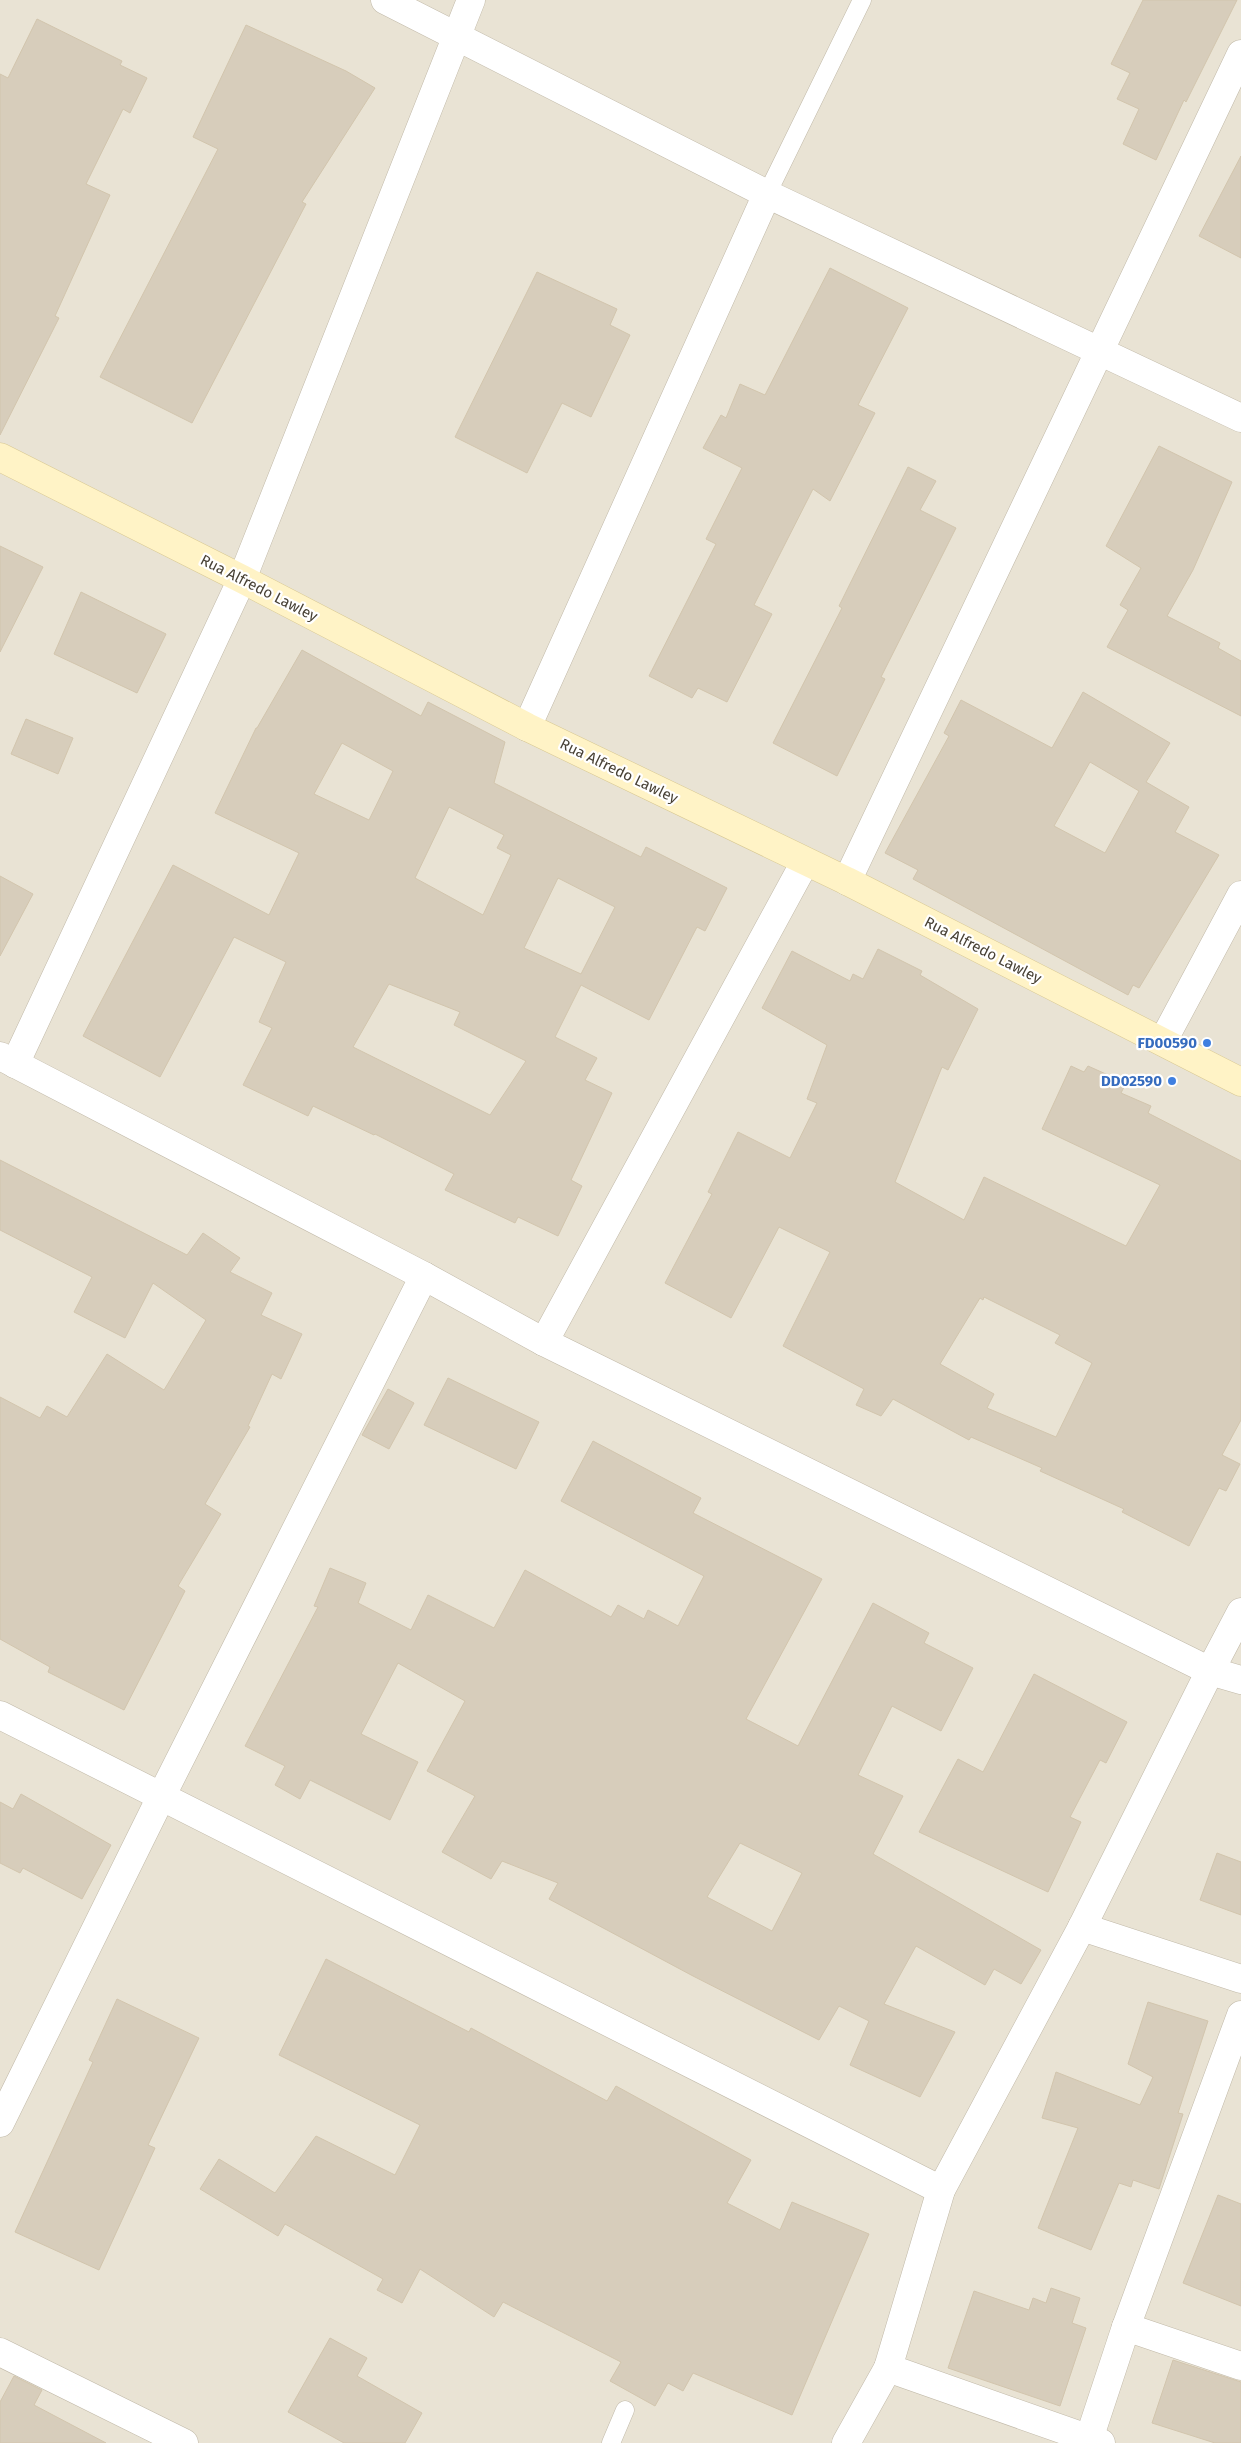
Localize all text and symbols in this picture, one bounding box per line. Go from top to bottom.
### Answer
street label: Rua Alfredo Lawley [197,551,321,626]
street label: Rua Alfredo Lawley [557,735,682,808]
street label: Rua Alfredo Lawley [921,913,1045,988]
place label: FD00590 [1137,1034,1197,1052]
marker: FD00590 [1201,1037,1213,1049]
place label: DD02590 [1101,1072,1162,1090]
marker: DD02590 [1166,1075,1178,1087]

